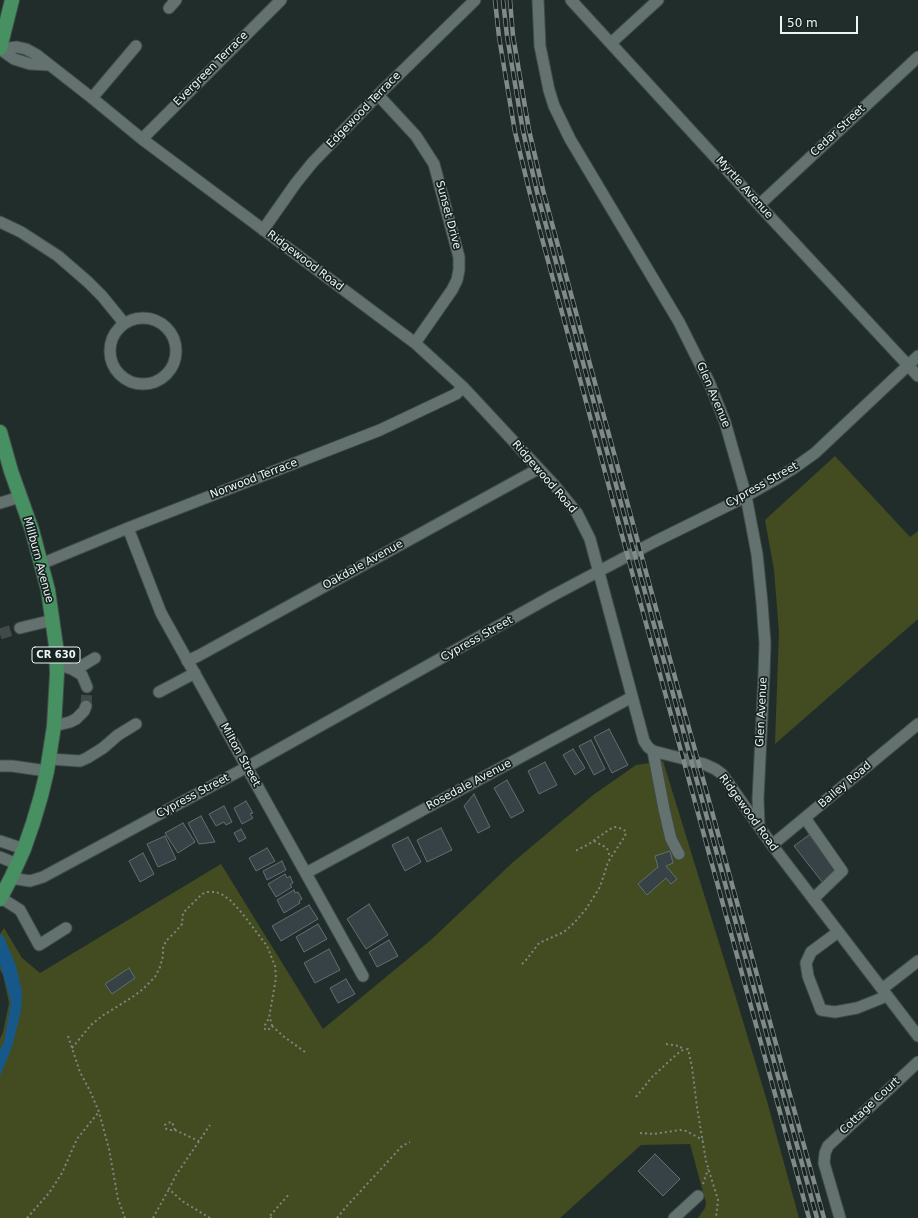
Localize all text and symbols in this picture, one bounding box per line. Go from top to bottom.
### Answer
scale bar [782,8,860,34]
text: 50 m [787,16,818,30]
street label: Evergreen Terrace [171,29,251,109]
street label: Edgewood Terrace [324,69,404,151]
street label: Cedar Street [808,102,868,160]
street label: Myrtle Avenue [713,154,775,222]
street label: Sunset Drive [432,179,464,251]
street label: Ridgewood Road [264,228,346,294]
street label: Glen Avenue [693,360,733,430]
street label: Ridgewood Road [509,438,579,516]
street label: Norwood Terrace [208,456,300,502]
street label: Cypress Street [724,460,800,510]
street label: Millburn Avenue [20,516,56,604]
street label: Oakdale Avenue [321,537,405,593]
street label: Cypress Street [439,614,515,664]
road number: CR 630 [32,647,80,663]
street label: Glen Avenue [754,677,770,747]
street label: Milton Street [217,721,263,789]
street label: Rosedale Avenue [424,757,514,813]
street label: Bailey Road [816,759,874,811]
street label: Cypress Street [154,771,232,821]
street label: Ridgewood Road [716,772,780,854]
street label: Cottage Court [837,1075,903,1137]

